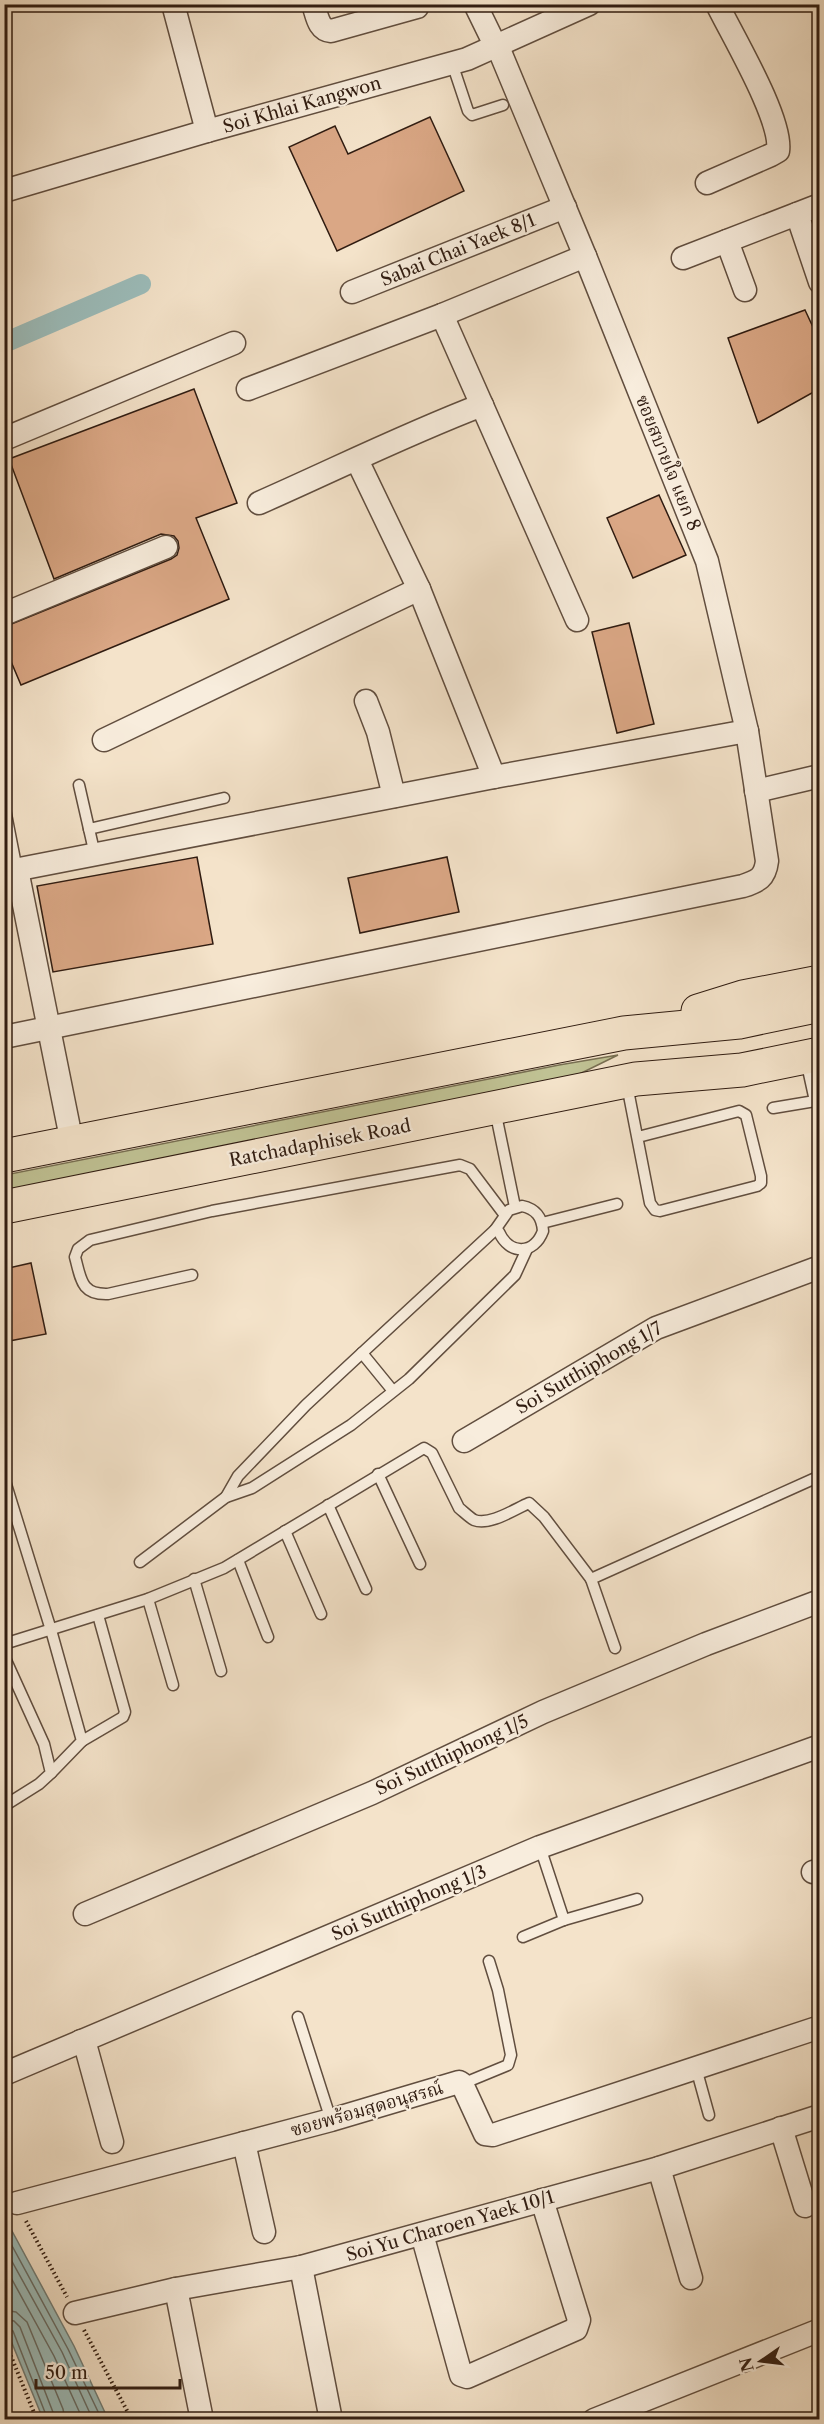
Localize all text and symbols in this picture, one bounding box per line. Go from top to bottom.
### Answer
street label: Soi Khlai Kangwon [220,72,384,138]
street label: Sabai Chai Yaek 8/1 [377,209,539,291]
street label: ซอยสบายใจ แยก 8 [631,392,706,534]
street label: Ratchadaphisek Road [227,1115,413,1171]
street label: Soi Sutthiphong 1/7 [512,1317,666,1419]
street label: Soi Sutthiphong 1/5 [372,1710,532,1800]
street label: Soi Sutthiphong 1/3 [328,1860,490,1946]
street label: ซอยพร้อมสุดอนุสรณ์ [288,2077,446,2142]
street label: Soi Yu Charoen Yaek 10/1 [343,2186,557,2266]
north arrow [731,2331,791,2391]
scale bar [36,2352,180,2390]
text: N [735,2355,758,2374]
text: 50 m [45,2362,88,2384]

